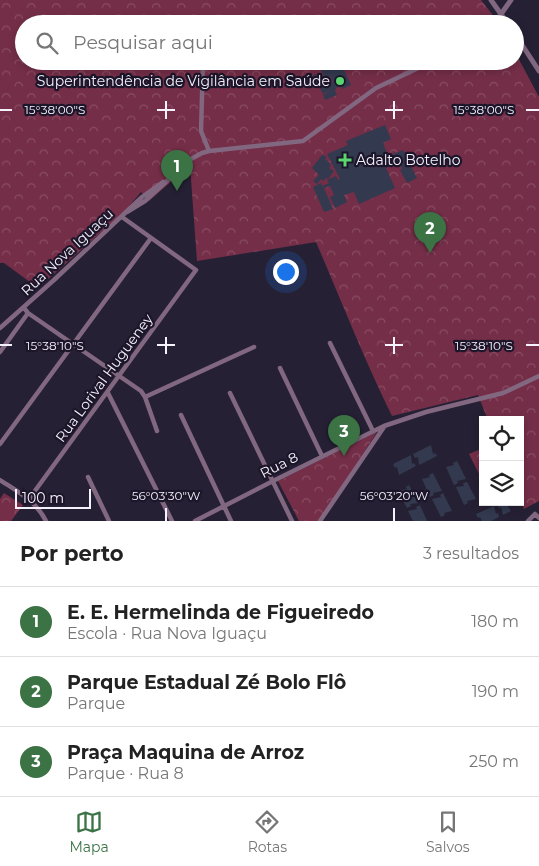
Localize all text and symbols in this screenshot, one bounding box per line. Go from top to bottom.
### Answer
search box [15,15,524,70]
icon: search [33,29,61,57]
text: Pesquisar aqui [73,31,213,54]
place label: Superintendência de Vigilância em Saúde [37,72,330,90]
marker: Superintendência de Vigilância em Saúde [334,75,346,87]
text: 15°38'00"S [25,102,85,117]
text: 15°38'00"S [454,102,514,117]
pin: 1 [161,150,193,191]
place label: Adalto Botelho [356,151,461,169]
marker: Adalto Botelho [338,153,352,167]
street label: Rua Nova Iguaçu [17,205,117,299]
pin: 2 [414,212,446,253]
your location [273,259,299,285]
street label: Rua Lorival Hugueney [51,310,157,446]
text: 15°38'10"S [26,338,84,353]
text: 15°38'10"S [455,338,513,353]
pin: 3 [328,415,360,456]
map controls [479,416,524,506]
button: locate [479,416,524,461]
street label: Rua 8 [257,448,301,482]
button: layers [479,461,524,506]
scale bar [15,486,91,509]
text: 56°03'30"W [132,488,200,503]
text: 56°03'20"W [360,488,428,503]
text: 100 m [22,489,64,507]
text: Por perto [20,541,124,566]
text: 3 resultados [423,544,519,563]
text: E. E. Hermelinda de Figueiredo [67,601,374,624]
text: 1 [33,612,39,631]
text: 180 m [471,612,519,631]
text: Escola · Rua Nova Iguaçu [67,624,267,643]
text: Parque Estadual Zé Bolo Flô [67,671,346,694]
text: 2 [31,682,41,701]
text: 190 m [472,682,519,701]
text: Parque [67,694,125,713]
text: Praça Maquina de Arroz [67,741,304,764]
text: 3 [31,752,41,771]
text: 250 m [469,752,519,771]
text: Parque · Rua 8 [67,764,184,783]
tab: Mapa [69,808,109,856]
tab: Rotas [248,808,287,856]
tab: Salvos [426,808,470,856]

